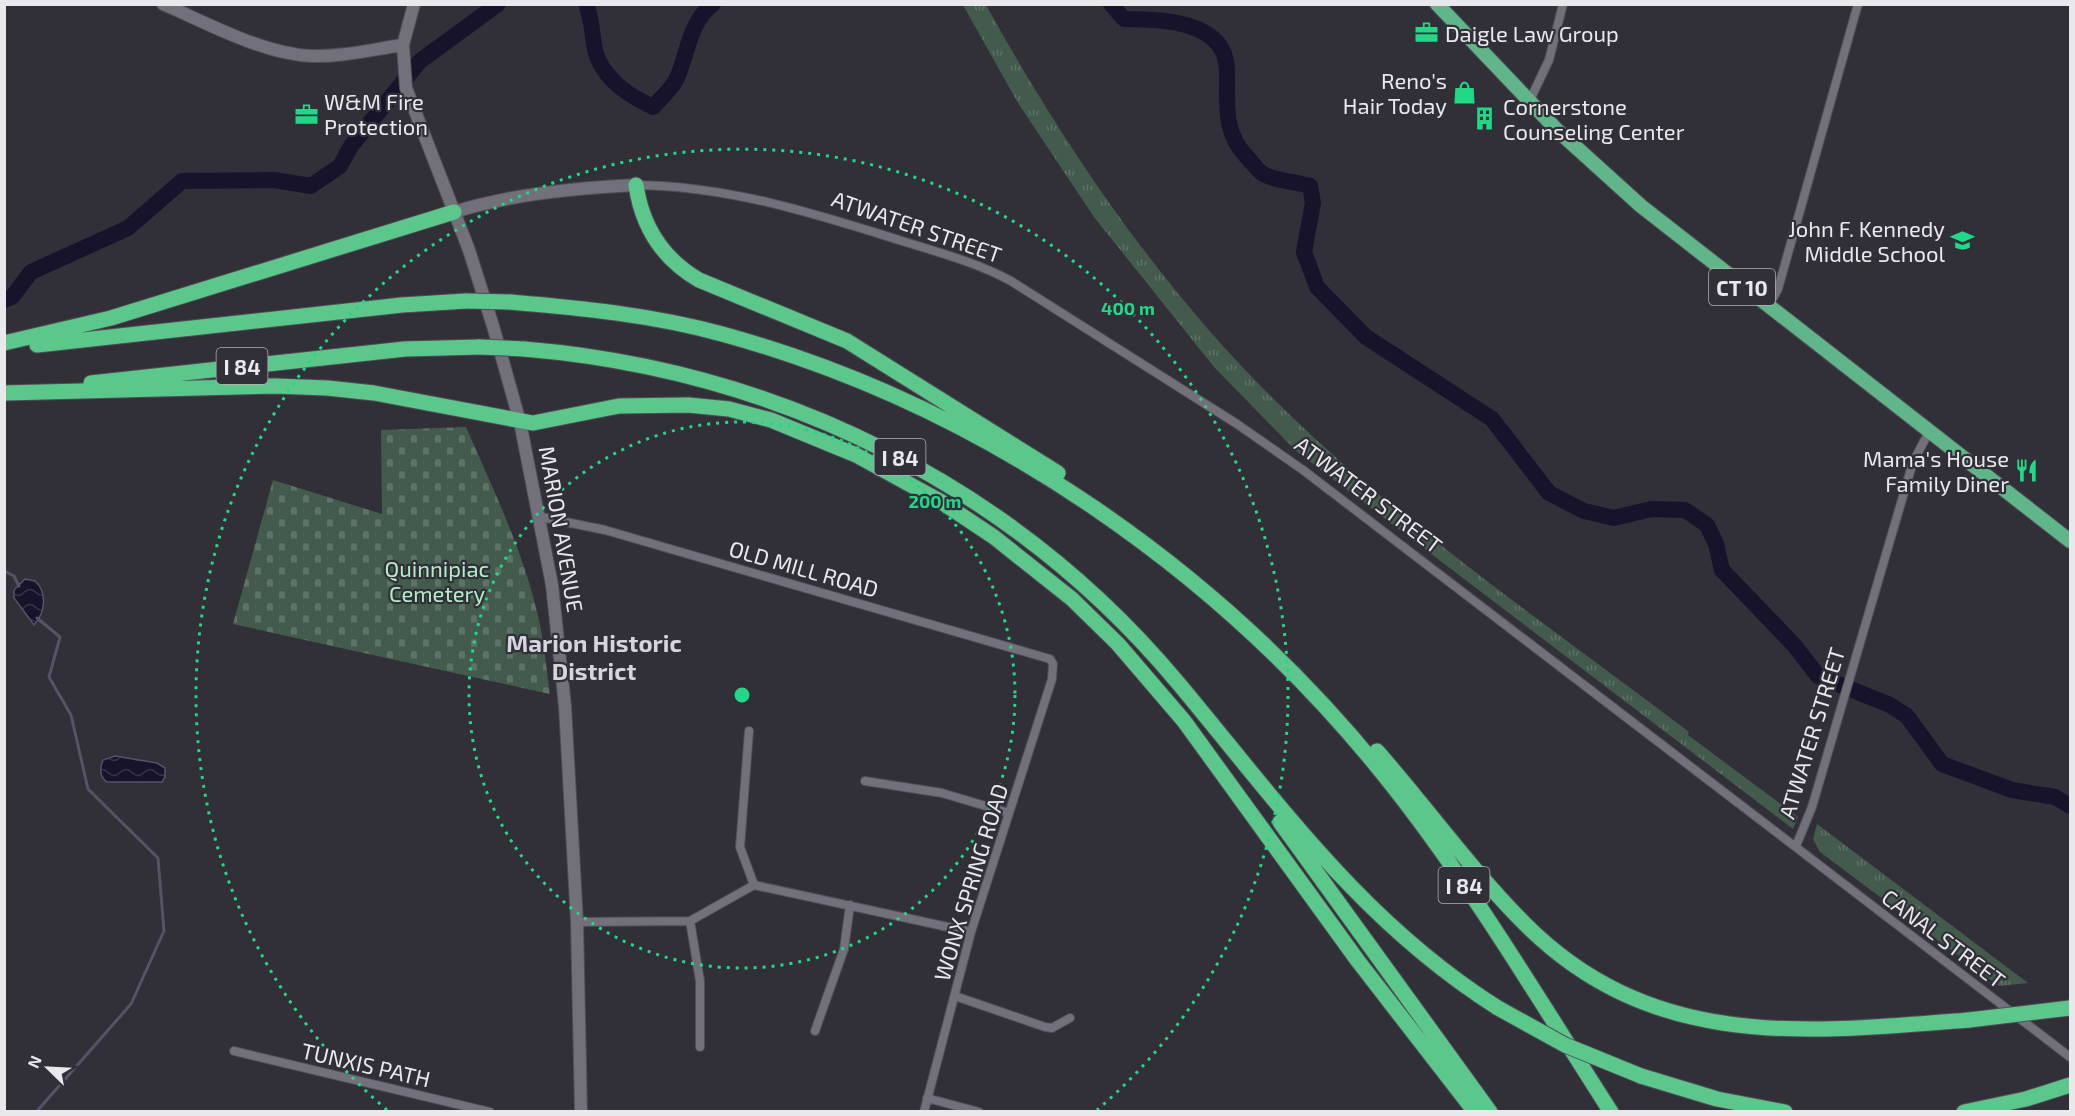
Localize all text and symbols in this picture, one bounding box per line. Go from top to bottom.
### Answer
office icon: Daigle Law Group [1414,20,1440,46]
place label: Daigle Law Group [1445,20,1619,46]
place label: Reno's Hair Today [1343,67,1447,118]
shop icon: Reno's Hair Today [1452,80,1478,106]
place label: W&M Fire Protection [324,88,428,139]
place label: Cornerstone Counseling Center [1503,93,1685,144]
office icon: W&M Fire Protection [293,101,319,127]
building icon: Cornerstone Counseling Center [1472,106,1498,132]
street label: ATWATER STREET [829,185,1005,267]
place label: John F. Kennedy Middle School [1788,215,1945,266]
school or university icon: John F. Kennedy Middle School [1950,228,1976,254]
road number: CT 10 [1709,269,1775,305]
text: 400 m [1101,297,1155,319]
road number: I 84 [216,348,268,384]
street label: ATWATER STREET [1290,430,1448,558]
road number: I 84 [874,439,926,475]
street label: MARION AVENUE [535,444,589,614]
place label: Mama's House Family Diner [1863,445,2009,496]
restaurant icon: Mama's House Family Diner [2014,458,2040,484]
text: 200 m [909,490,961,512]
street label: OLD MILL ROAD [726,534,882,602]
park label: Quinnipiac Cemetery [385,555,489,606]
district label: Marion Historic District [506,628,682,685]
street label: ATWATER STREET [1773,644,1849,822]
centre of rings [732,685,752,705]
street label: WONX SPRING ROAD [928,780,1012,984]
road number: I 84 [1438,867,1490,903]
street label: CANAL STREET [1877,883,2011,993]
street label: TUNXIS PATH [299,1037,433,1091]
north arrow [18,1038,78,1098]
text: N [23,1053,45,1071]

